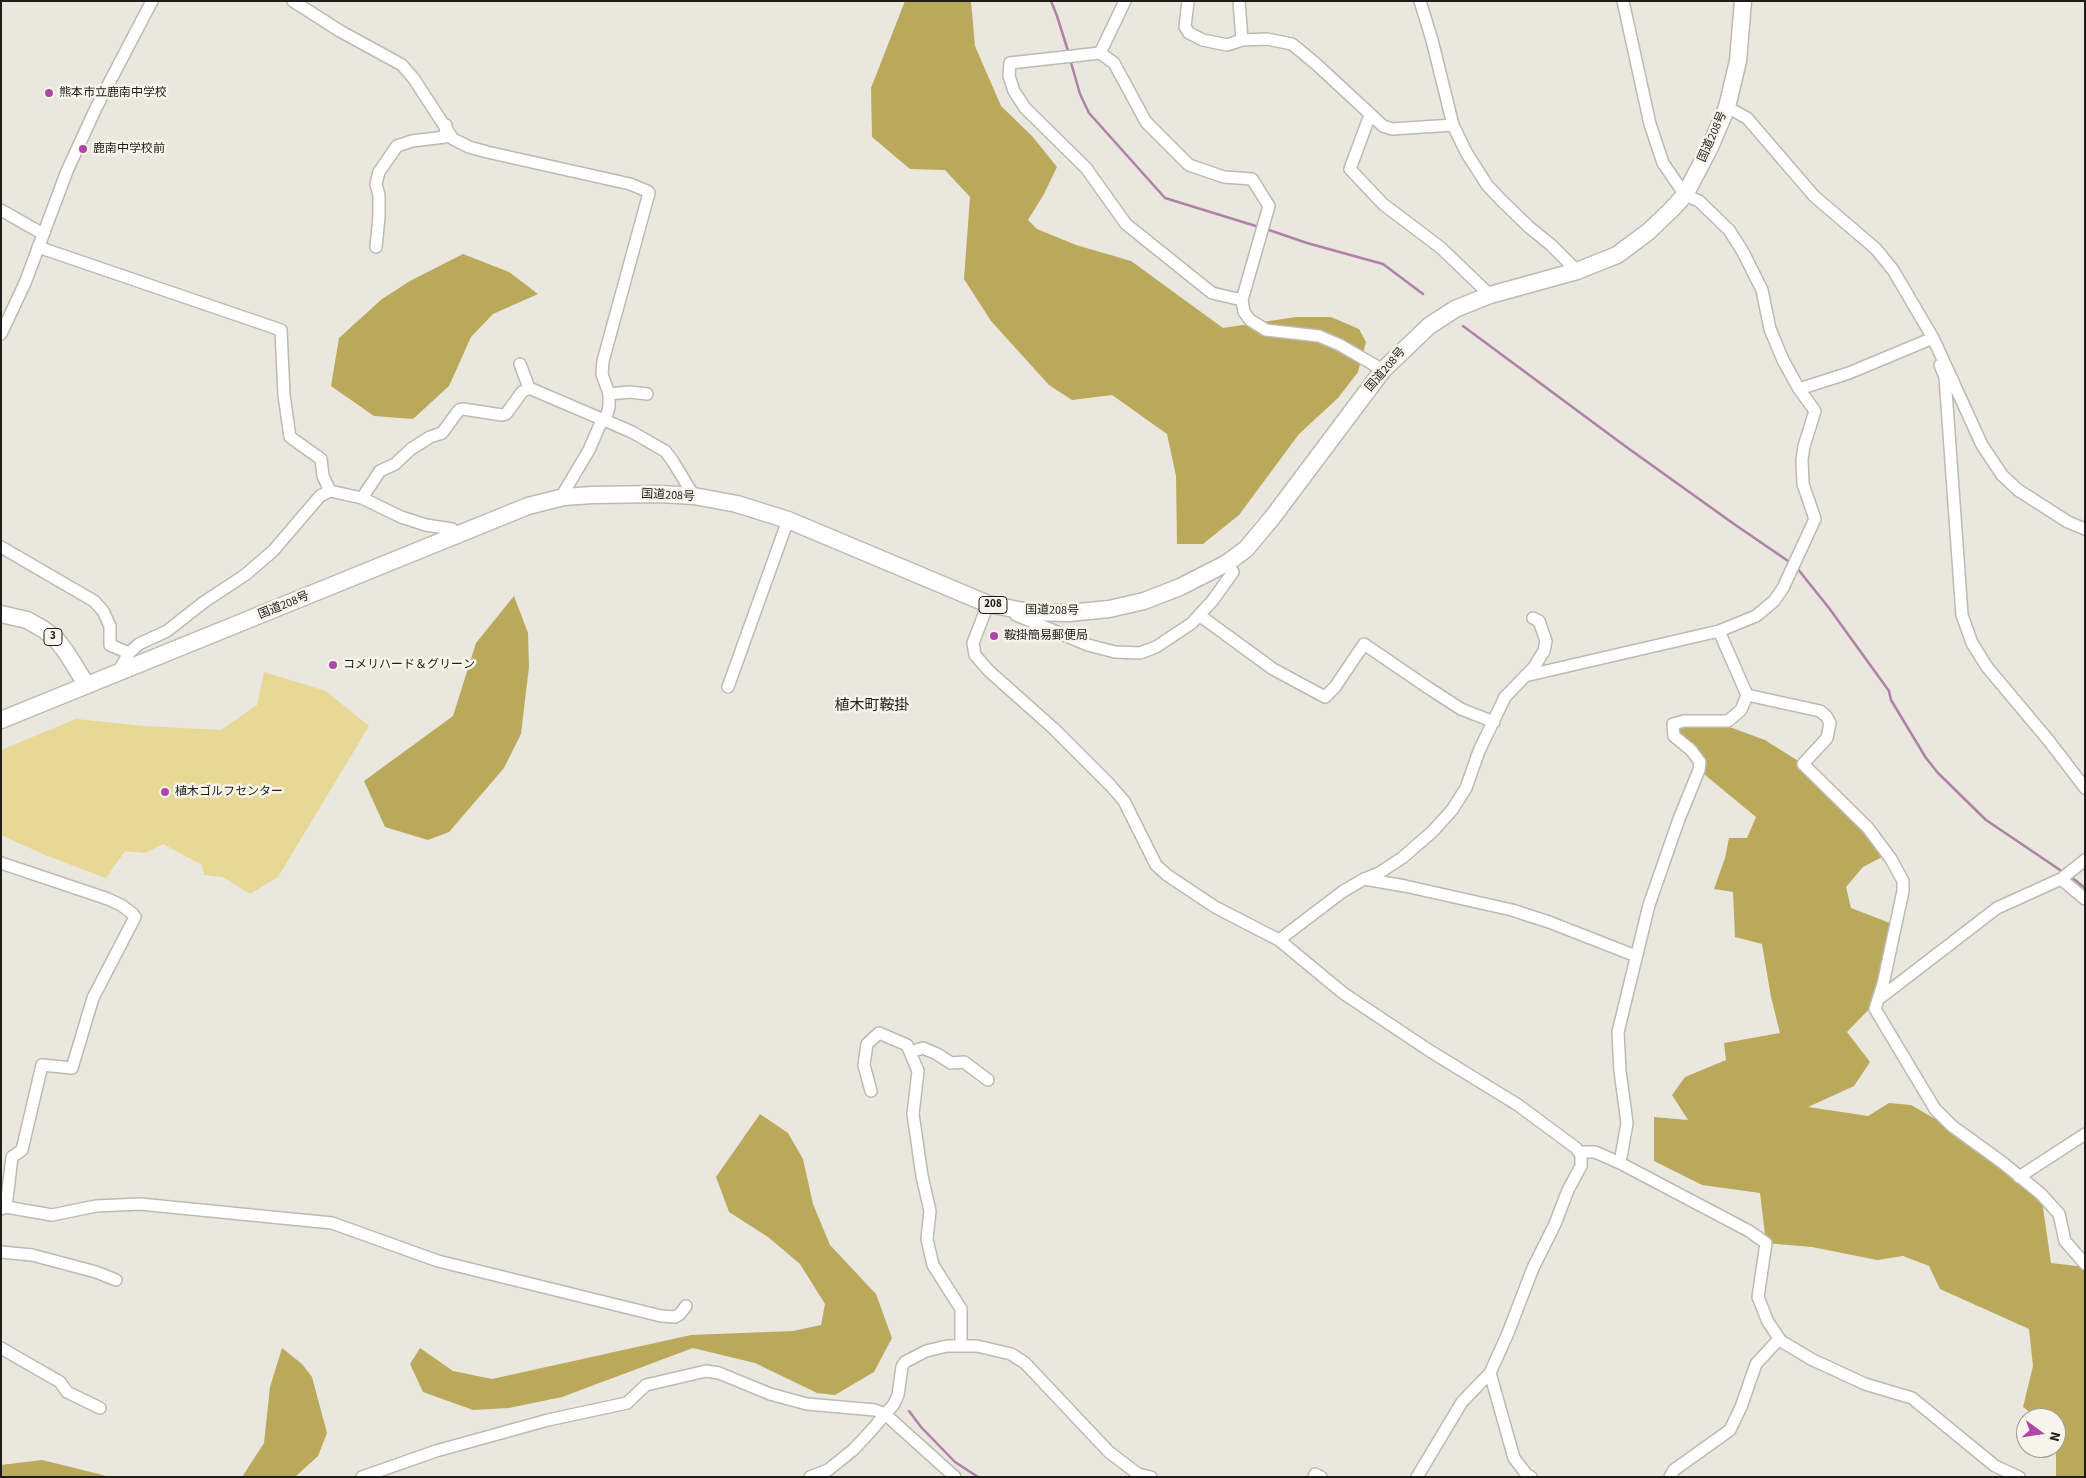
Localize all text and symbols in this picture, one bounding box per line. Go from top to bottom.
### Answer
place label: 熊本市立鹿南中学校 [59,86,167,100]
marker: 熊本市立鹿南中学校 [43,87,55,99]
street label: 国道208号 [1695,109,1731,165]
place label: 鹿南中学校前 [93,142,165,156]
marker: 鹿南中学校前 [77,143,89,155]
street label: 国道208号 [1363,345,1409,395]
street label: 国道208号 [641,487,695,505]
street label: 国道208号 [256,589,312,623]
road number: 208 [979,596,1007,614]
street label: 国道208号 [1025,603,1079,619]
road number: 3 [44,628,62,646]
place label: 鞍掛簡易郵便局 [1004,629,1088,643]
marker: 鞍掛簡易郵便局 [988,630,1000,642]
place label: コメリハード＆グリーン [343,658,475,672]
marker: コメリハード＆グリーン [327,659,339,671]
district label: 植木町鞍掛 [835,698,909,716]
place label: 植木ゴルフセンター [175,785,283,799]
marker: 植木ゴルフセンター [159,786,171,798]
north arrow [2016,1408,2066,1458]
text: N [2044,1429,2065,1443]

